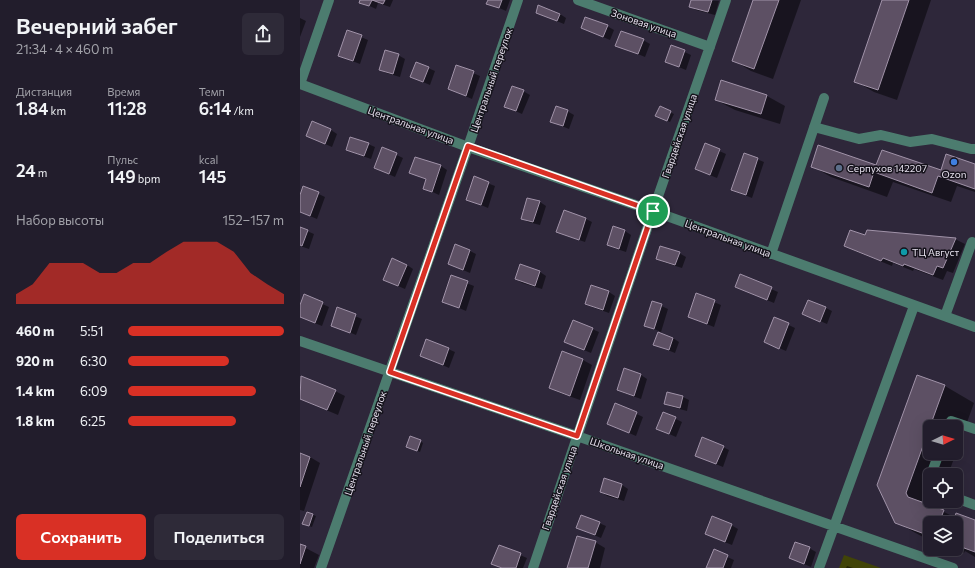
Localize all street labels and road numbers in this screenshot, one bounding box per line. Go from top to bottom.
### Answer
street label: Зоновая улица [610,6,678,40]
street label: Центральный переулок [467,26,515,134]
street label: Гвардейская улица [659,92,699,180]
street label: Центральная улица [366,104,456,146]
street label: Центральная улица [683,217,773,259]
street label: Центральный переулок [341,389,389,497]
street label: Школьная улица [588,435,666,471]
street label: Гвардейская улица [539,444,579,532]

